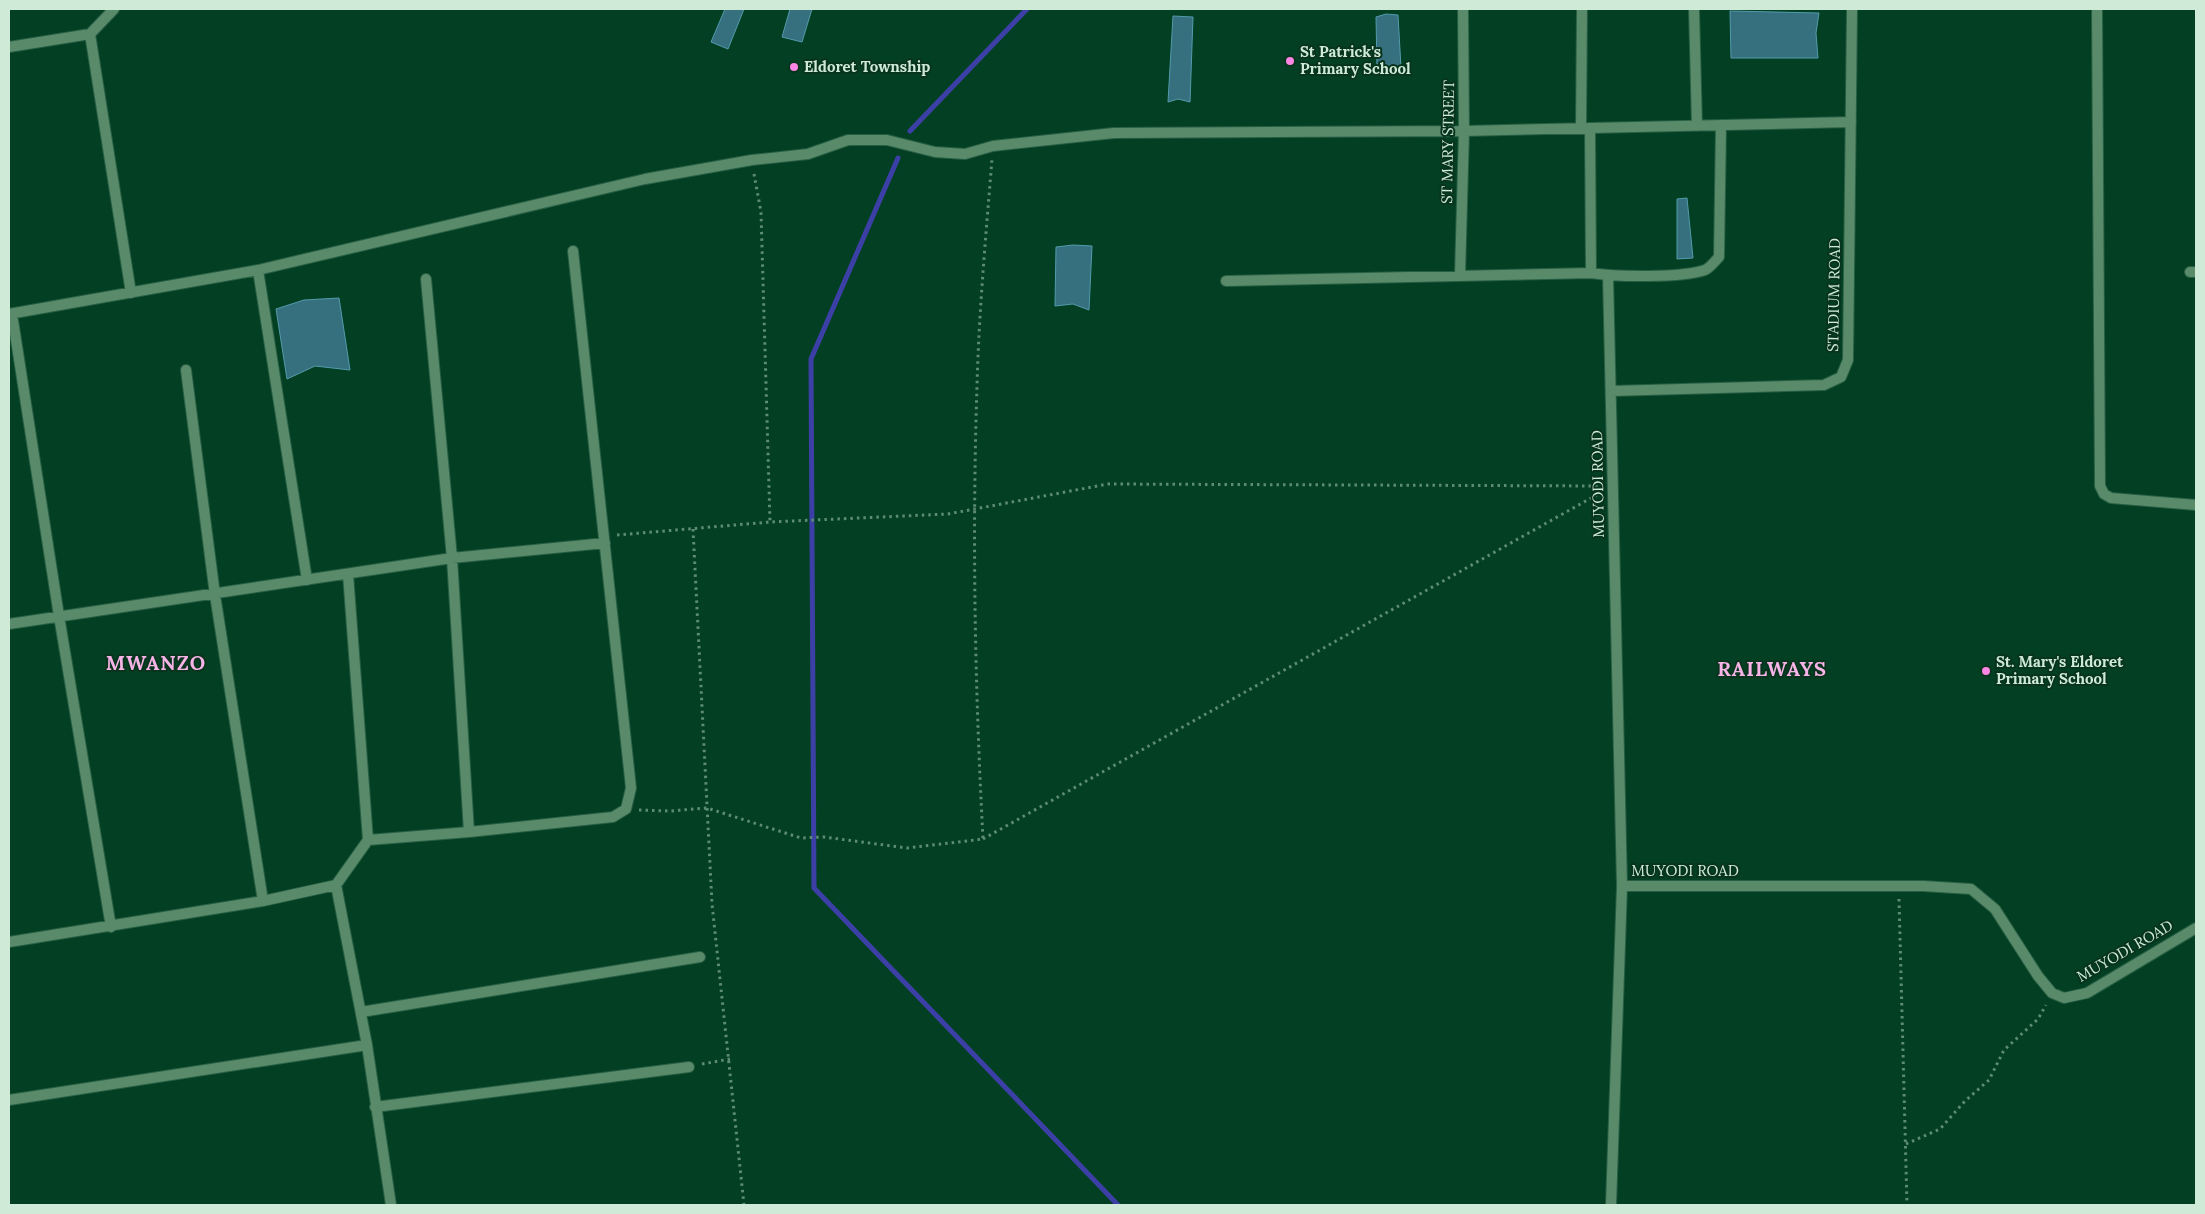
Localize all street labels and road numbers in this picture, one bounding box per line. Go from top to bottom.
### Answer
street label: ST MARY STREET [1437,80,1458,204]
street label: STADIUM ROAD [1823,238,1844,352]
street label: MUYODI ROAD [1587,430,1608,538]
street label: MUYODI ROAD [1631,861,1739,880]
street label: MUYODI ROAD [2073,915,2176,986]

